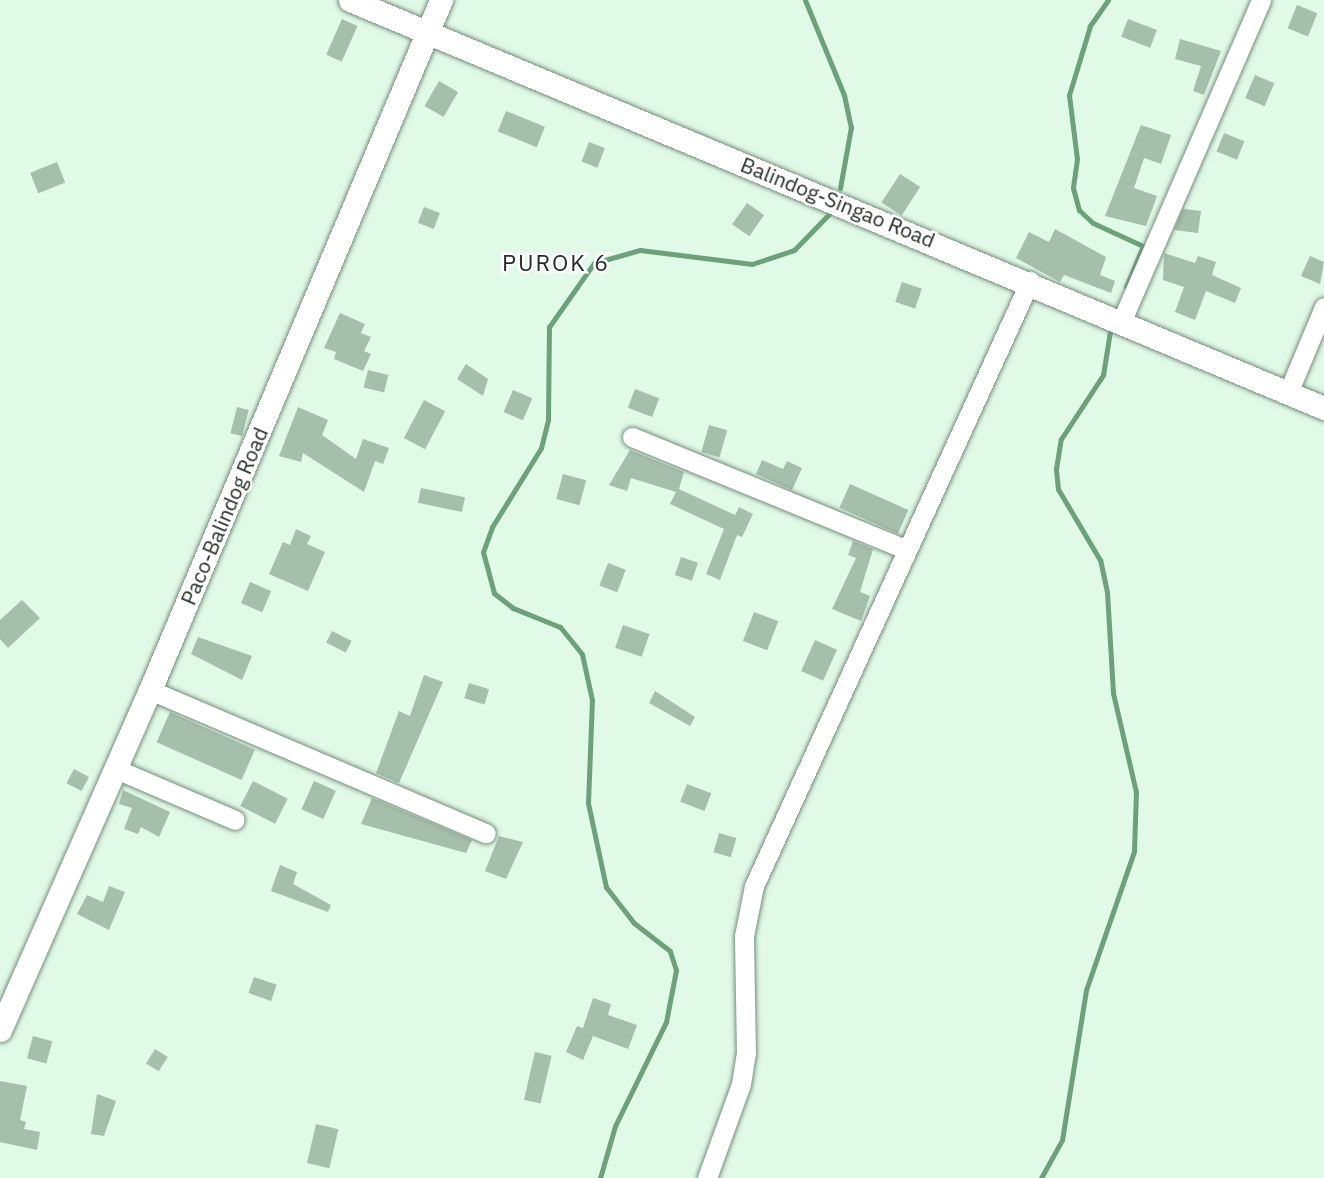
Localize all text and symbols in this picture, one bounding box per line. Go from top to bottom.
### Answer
street label: Balindog-Singao Road [737,151,939,253]
district label: PUROK 6 [503,248,609,276]
street label: Paco-Balindog Road [175,423,273,609]

